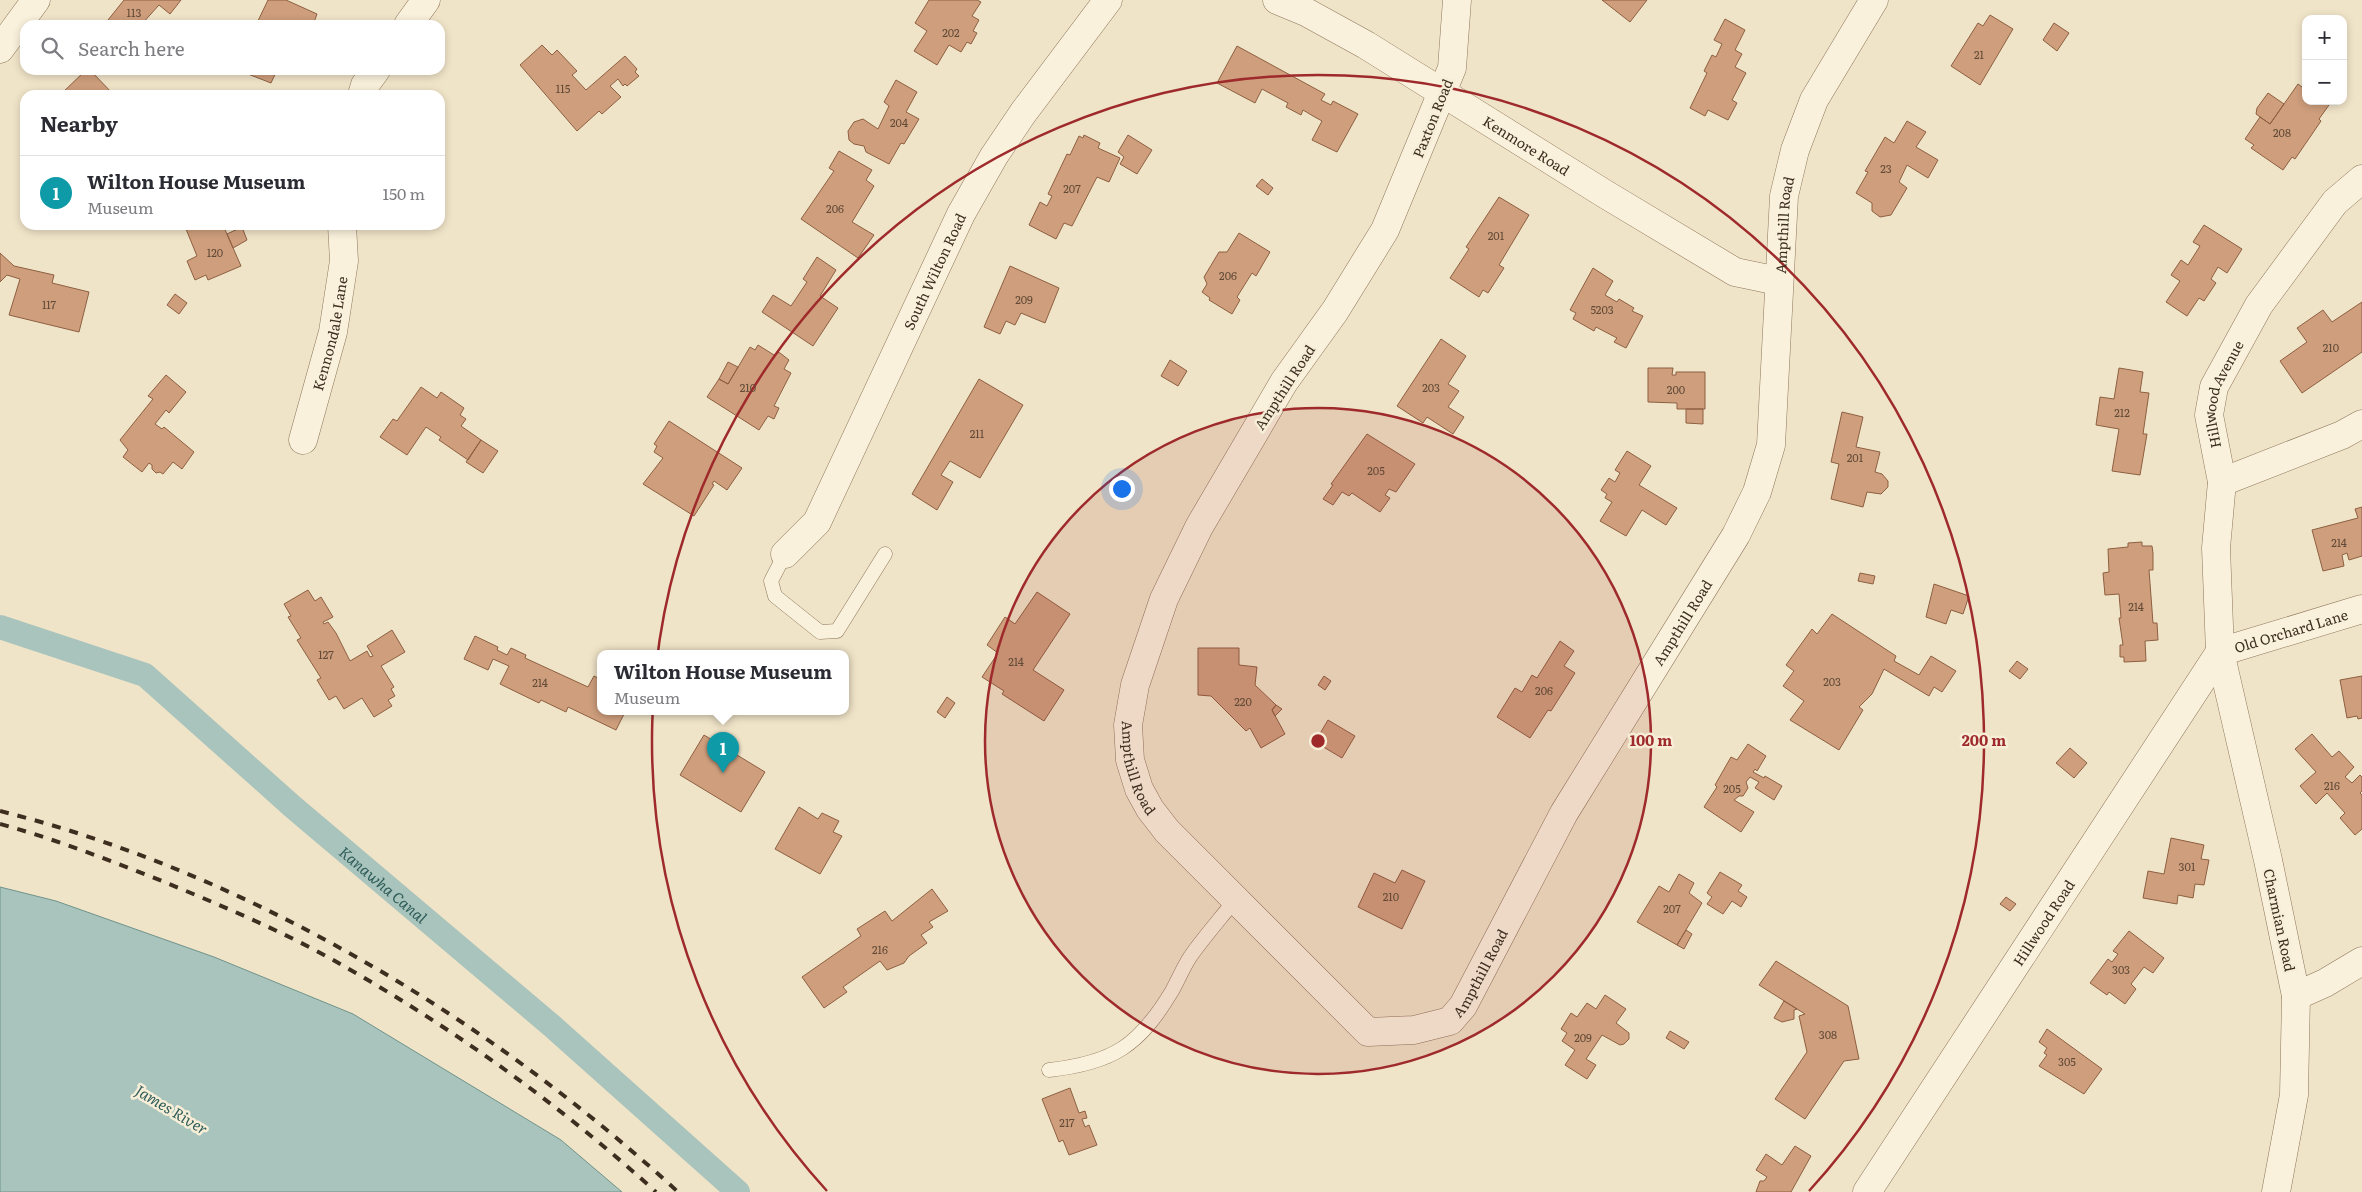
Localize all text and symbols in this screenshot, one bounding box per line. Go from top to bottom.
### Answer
house number: 113 [127,4,141,20]
map controls [2302,15,2347,105]
button: + [2302,15,2347,60]
search box [20,20,445,75]
house number: 202 [942,24,960,40]
icon: search [38,34,66,62]
text: Search here [78,34,185,62]
house number: 21 [1974,46,1985,62]
button: − [2302,60,2347,105]
street label: Paxton Road [1407,75,1457,160]
house number: 115 [556,80,571,96]
text: Nearby [40,107,118,138]
street label: Kenmore Road [1479,110,1574,180]
house number: 204 [890,114,908,130]
house number: 208 [2273,124,2291,140]
house number: 23 [1880,160,1892,176]
text: Wilton House Museum [87,167,305,195]
street label: Ampthill Road [1770,174,1798,274]
house number: 207 [1063,180,1081,196]
text: 1 [53,181,59,205]
text: 150 m [382,181,425,205]
text: Museum [87,195,154,219]
house number: 206 [826,200,844,216]
street label: South Wilton Road [898,209,970,333]
house number: 201 [1488,227,1505,243]
house number: 120 [207,244,223,260]
house number: 206 [1219,267,1237,283]
street label: Kennondale Lane [307,275,351,393]
house number: 209 [1015,291,1033,307]
house number: 117 [42,296,57,312]
house number: 5203 [1590,301,1614,317]
street label: Hillwood Avenue [2198,336,2248,450]
house number: 210 [2323,339,2339,355]
street label: Ampthill Road [1249,340,1319,433]
house number: 210 [740,379,756,395]
house number: 203 [1422,379,1440,395]
house number: 200 [1667,381,1685,397]
house number: 212 [2114,404,2130,420]
house number: 211 [970,425,985,441]
house number: 201 [1847,449,1864,465]
house number: 205 [1367,462,1385,478]
your location [1109,476,1135,502]
house number: 214 [2331,534,2347,550]
street label: Ampthill Road [1648,575,1716,669]
house number: 214 [2128,598,2144,614]
street label: Old Orchard Lane [2232,604,2350,657]
house number: 127 [318,646,334,662]
popup [597,650,849,715]
house number: 214 [1008,653,1024,669]
text: Wilton House Museum [614,657,832,685]
house number: 203 [1823,673,1841,689]
house number: 214 [532,674,548,690]
house number: 206 [1535,682,1553,698]
text: Museum [614,685,680,709]
house number: 220 [1234,693,1252,709]
street label: Ampthill Road [1118,720,1161,819]
text: 100 m [1630,728,1672,751]
text: 200 m [1962,728,2006,751]
pin: 1 [707,732,739,773]
centre of rings [1309,732,1327,750]
house number: 216 [2324,777,2340,793]
house number: 205 [1723,780,1741,796]
water label: Kanawha Canal [335,840,433,928]
house number: 301 [2179,858,2196,874]
street label: Charmian Road [2259,867,2301,974]
street label: Hillwood Road [2008,875,2079,970]
house number: 210 [1383,888,1399,904]
house number: 207 [1663,900,1681,916]
street label: Ampthill Road [1448,925,1512,1021]
house number: 216 [872,941,888,957]
house number: 303 [2112,961,2130,977]
house number: 308 [1819,1026,1837,1042]
house number: 209 [1574,1029,1592,1045]
house number: 305 [2058,1053,2076,1069]
water label: James River [131,1078,213,1140]
house number: 217 [1059,1114,1075,1130]

